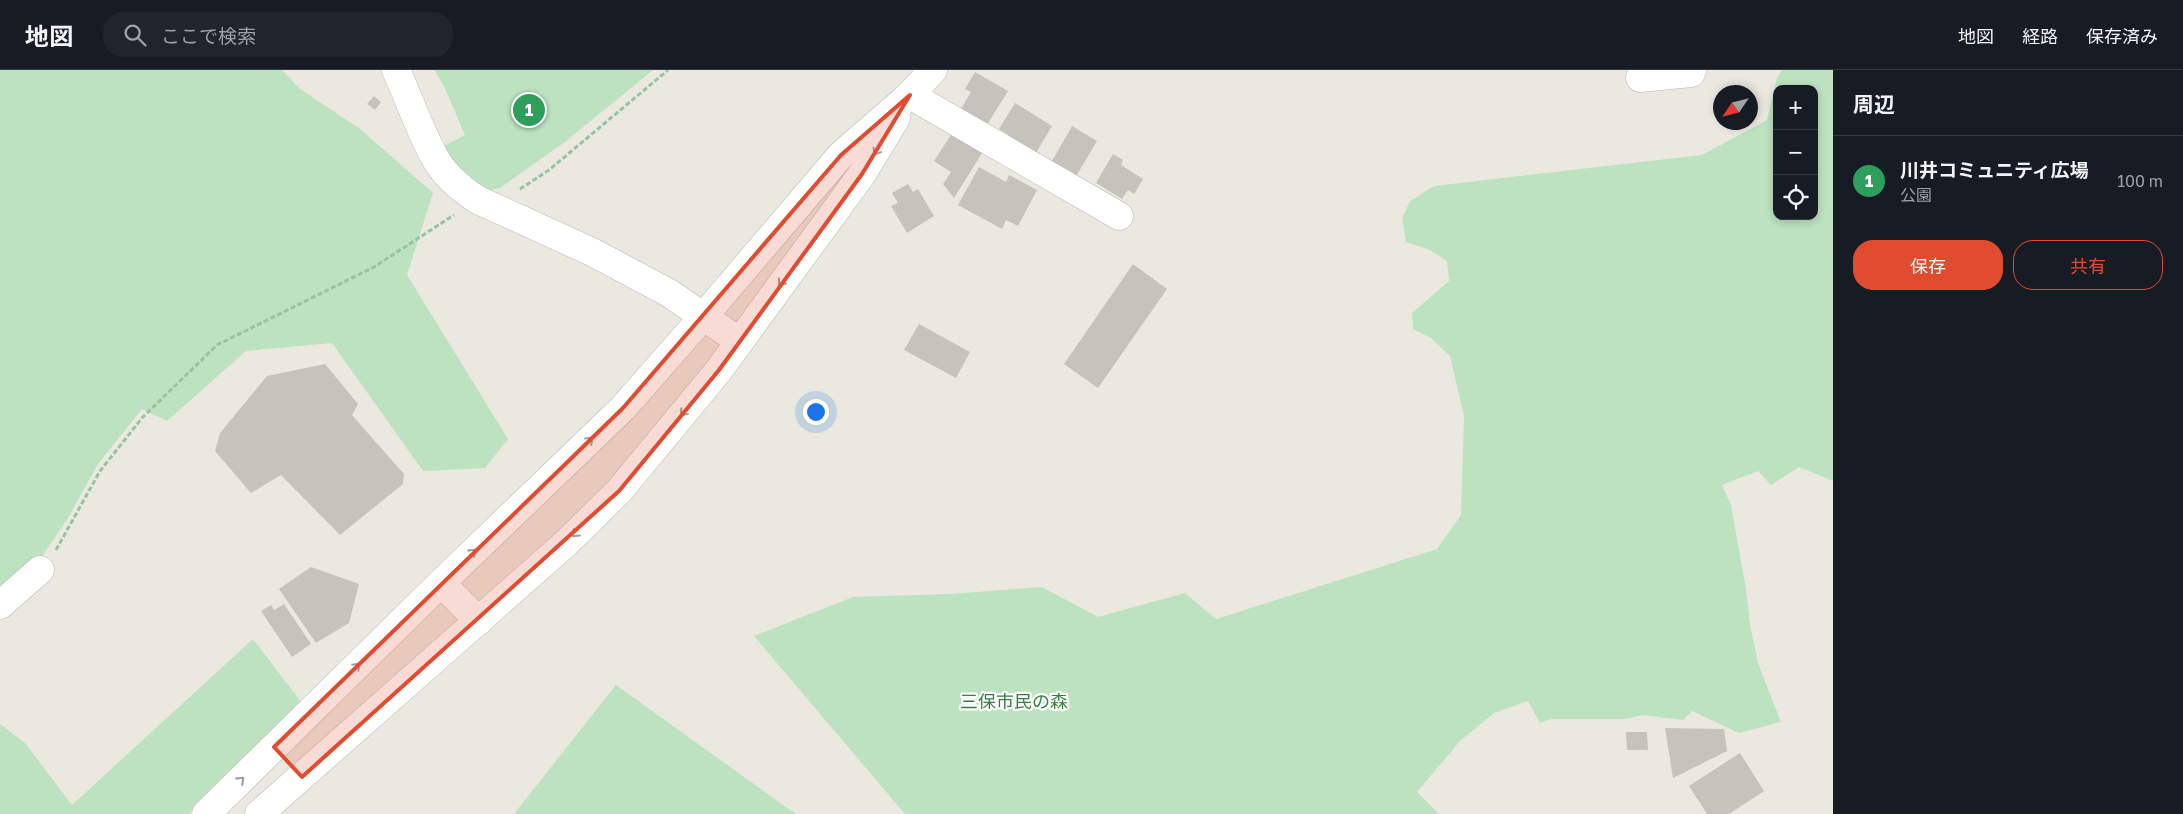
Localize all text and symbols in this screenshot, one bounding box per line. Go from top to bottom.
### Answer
search box [103,12,453,57]
text: 地図 [25,21,73,50]
icon: search [121,21,149,49]
text: ここで検索 [161,24,256,47]
text: 地図 [1958,25,1994,47]
text: 経路 [2022,25,2058,47]
text: 保存済み [2086,25,2158,47]
north arrow [1713,85,1758,130]
map controls [1773,85,1818,220]
button: + [1773,85,1818,130]
pin: 1 [513,91,545,129]
text: 周辺 [1853,91,1895,117]
button: − [1773,130,1818,175]
one-way arrow [872,146,882,155]
text: 川井コミュニティ広場 [1900,158,2089,181]
text: 1 [1865,171,1873,191]
text: 100 m [2117,171,2163,191]
button: locate [1773,175,1818,220]
text: 公園 [1900,185,1932,205]
button: 保存 [1853,240,2003,290]
button: 共有 [2013,240,2163,290]
one-way arrow [778,277,787,287]
your location [803,399,829,425]
one-way arrow [681,407,689,416]
one-way arrow [584,437,593,446]
one-way arrow [571,528,580,537]
one-way arrow [467,549,476,558]
one-way arrow [351,663,360,672]
park label: 三保市民の森 [960,690,1068,712]
one-way arrow [235,777,244,786]

